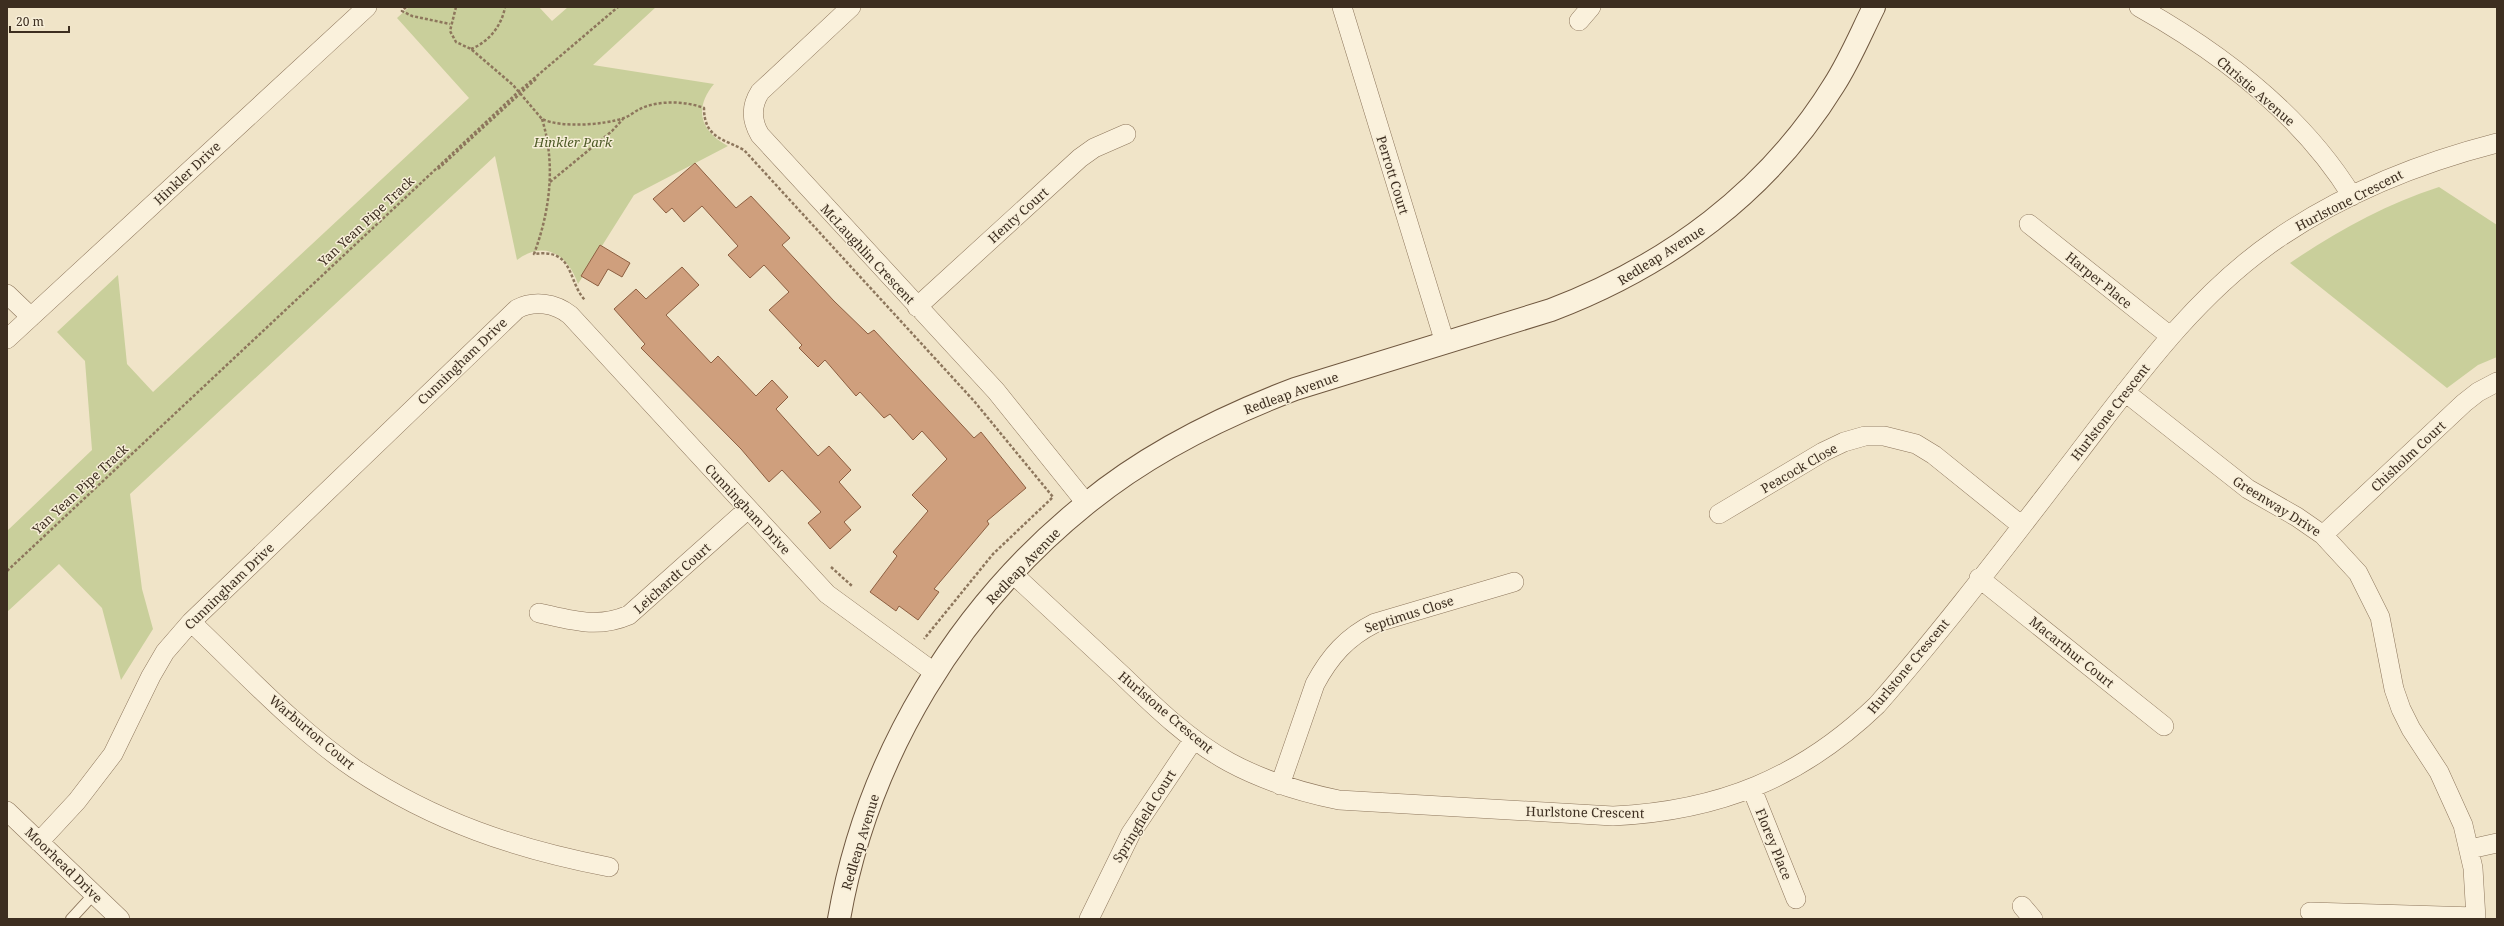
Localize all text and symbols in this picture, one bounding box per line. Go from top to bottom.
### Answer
scale bar [10,8,69,34]
text: 20 m [16,13,44,30]
street label: Christie Avenue [2213,52,2299,130]
park label: Hinkler Park [533,133,613,151]
street label: Perrott Court [1372,133,1414,217]
street label: Hinkler Drive [150,137,224,209]
street label: Hurlstone Crescent [2292,165,2406,235]
street label: Yan Yean Pipe Track [313,171,418,271]
street label: Henty Court [984,183,1052,247]
street label: McLaughlin Crescent [817,200,919,308]
street label: Redleap Avenue [1614,221,1708,289]
street label: Harper Place [2062,248,2136,312]
street label: Cunningham Drive [413,314,511,408]
street label: Hurlstone Crescent [2066,359,2154,464]
street label: Redleap Avenue [1241,367,1341,418]
street label: Chisholm Court [2367,416,2450,495]
street label: Yan Yean Pipe Track [27,439,132,539]
street label: Peacock Close [1757,439,1841,497]
street label: Cunningham Drive [701,460,795,558]
street label: Greenway Drive [2229,472,2325,540]
street label: Redleap Avenue [982,524,1064,608]
street label: Leichardt Court [630,538,715,617]
street label: Cunningham Drive [180,539,278,633]
street label: Septimus Close [1362,591,1456,637]
street label: Macarthur Court [2026,612,2119,692]
street label: Hurlstone Crescent [1863,614,1953,717]
street label: Hurlstone Crescent [1115,667,1218,757]
street label: Warburton Court [265,691,359,773]
street label: Springfield Court [1108,766,1180,866]
street label: Redleap Avenue [837,792,883,892]
street label: Hurlstone Crescent [1526,802,1645,822]
street label: Florey Place [1752,806,1797,882]
street label: Moorhead Drive [21,823,107,907]

